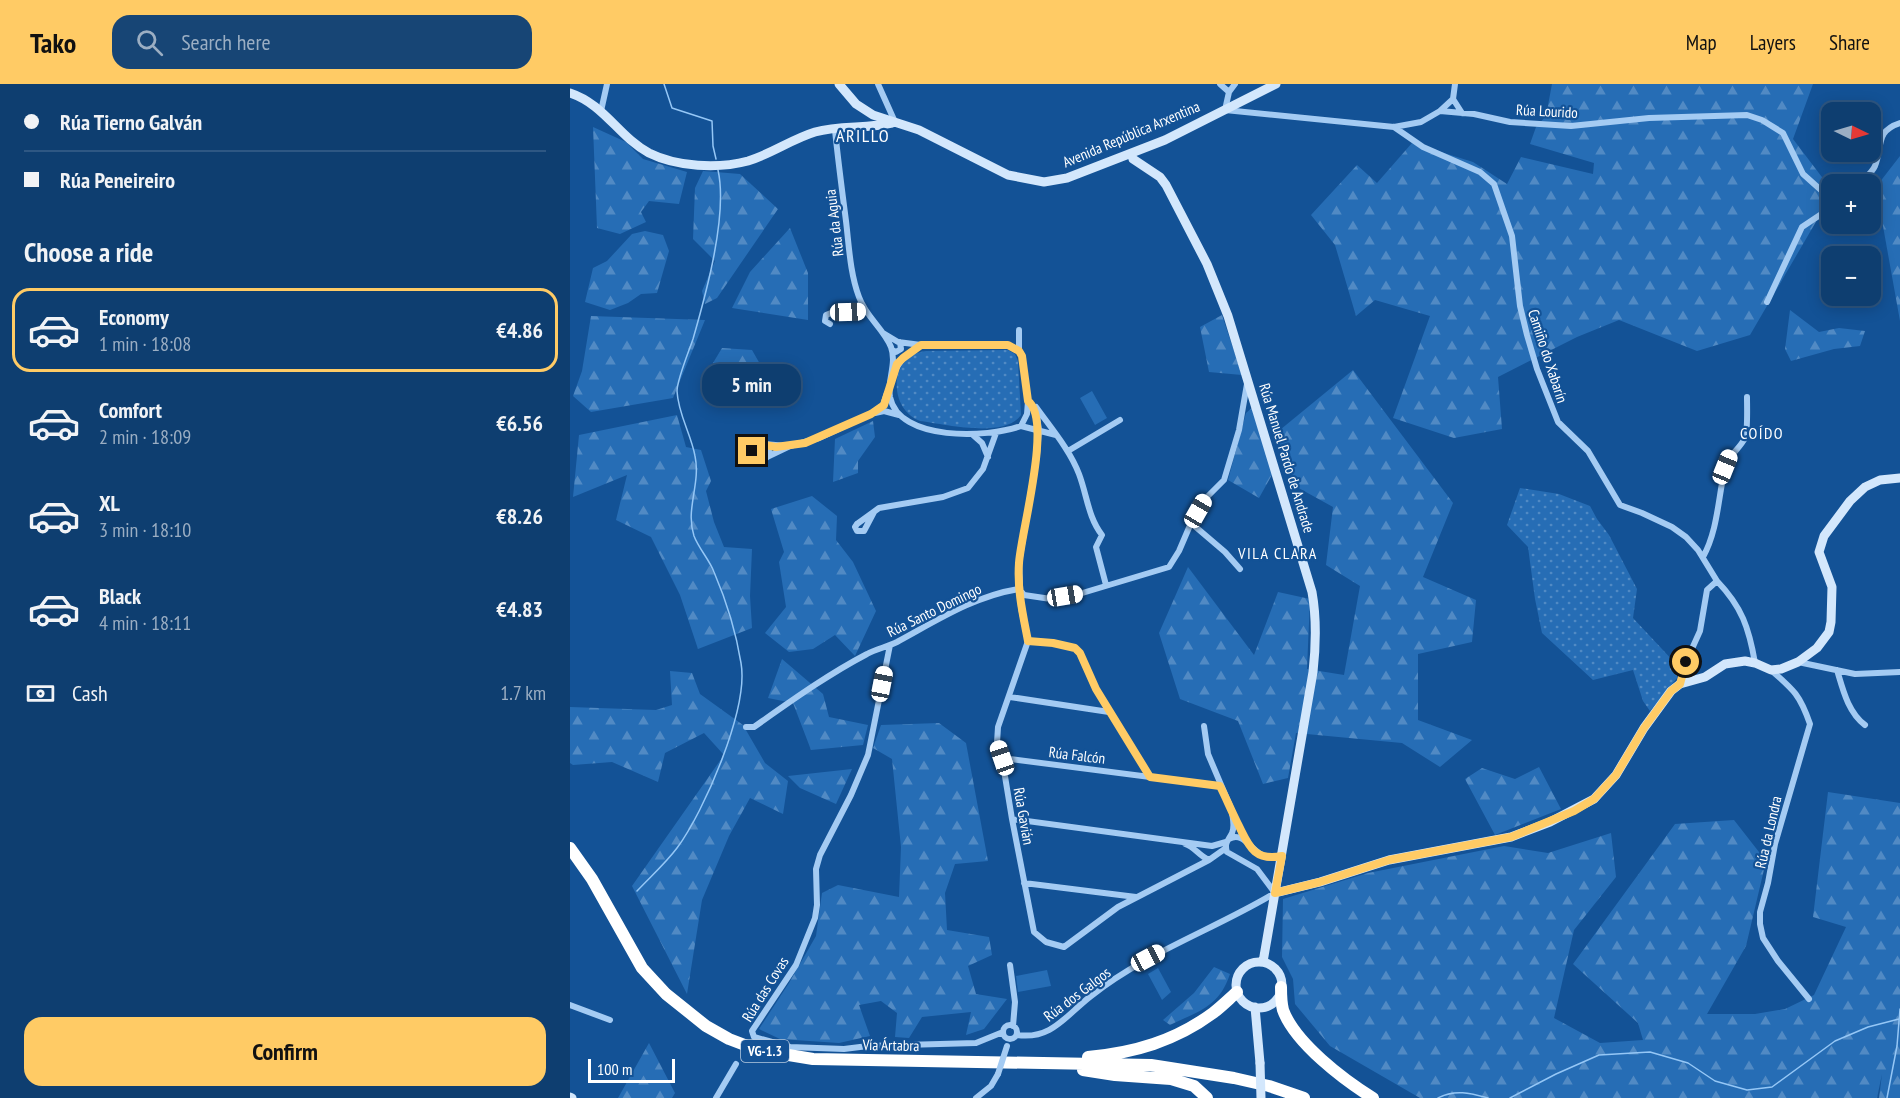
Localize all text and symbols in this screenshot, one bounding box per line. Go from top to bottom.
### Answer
search box [112,15,532,69]
text: Tako [30,24,76,61]
icon: search [133,26,166,59]
text: Search here [181,28,271,56]
text: Map [1686,29,1717,56]
text: Layers [1750,29,1796,56]
text: Share [1829,29,1870,56]
street label: Avenida República Arxentina [1060,96,1202,172]
street label: Rúa Lourido [1516,100,1578,122]
north arrow [1821,102,1881,162]
map controls [1821,102,1881,306]
text: Rúa Tierno Galván [60,108,202,136]
district label: ARILLO [836,124,890,147]
text: Rúa Peneireiro [60,166,175,194]
button: + [1821,174,1881,234]
street label: Rúa da Aguia [820,188,848,258]
text: Choose a ride [24,235,153,269]
button: − [1821,246,1881,306]
car [830,302,866,322]
icon: car [27,303,81,357]
text: Economy [99,303,169,331]
street label: Camiño do Xabarín [1524,307,1572,405]
text: €4.86 [496,316,543,344]
text: 1 min · 18:08 [99,331,191,357]
callout: 5 min [702,364,801,406]
text: 5 min [731,372,772,398]
street label: Rúa Manuel Pardo de Andrade [1255,381,1319,535]
icon: car [27,396,81,450]
text: Comfort [99,396,162,424]
text: €6.56 [496,409,543,437]
district label: COÍDO [1740,423,1784,443]
text: 2 min · 18:09 [99,424,191,450]
route end [738,437,765,464]
car [1710,447,1740,487]
icon: car [27,489,81,543]
text: XL [99,489,120,517]
car [1181,491,1215,531]
text: €8.26 [496,502,543,530]
text: 3 min · 18:10 [99,517,191,543]
district label: VILA CLARA [1237,543,1318,563]
street label: Rúa Santo Domingo [884,579,984,641]
icon: car [27,582,81,636]
text: Black [99,582,141,610]
car [1046,584,1084,608]
text: €4.83 [496,595,543,623]
text: 4 min · 18:11 [99,610,191,636]
route start [1672,648,1699,675]
car [870,665,894,703]
icon: cash [24,677,57,710]
text: Cash [72,679,108,707]
text: 1.7 km [500,680,546,706]
car [988,738,1016,778]
street label: Rúa Falcón [1048,742,1106,768]
street label: Rúa Gavián [1010,786,1038,846]
street label: Rúa da Londra [1750,794,1786,870]
car [1128,942,1168,974]
street label: Rúa das Covas [738,953,792,1025]
street label: Rúa dos Galgos [1040,963,1114,1025]
button: Confirm [24,1017,546,1086]
street label: Vía Ártabra [861,1035,920,1055]
road number: VG-1.3 [741,1040,789,1062]
scale bar [588,1056,675,1084]
text: 100 m [597,1059,632,1079]

